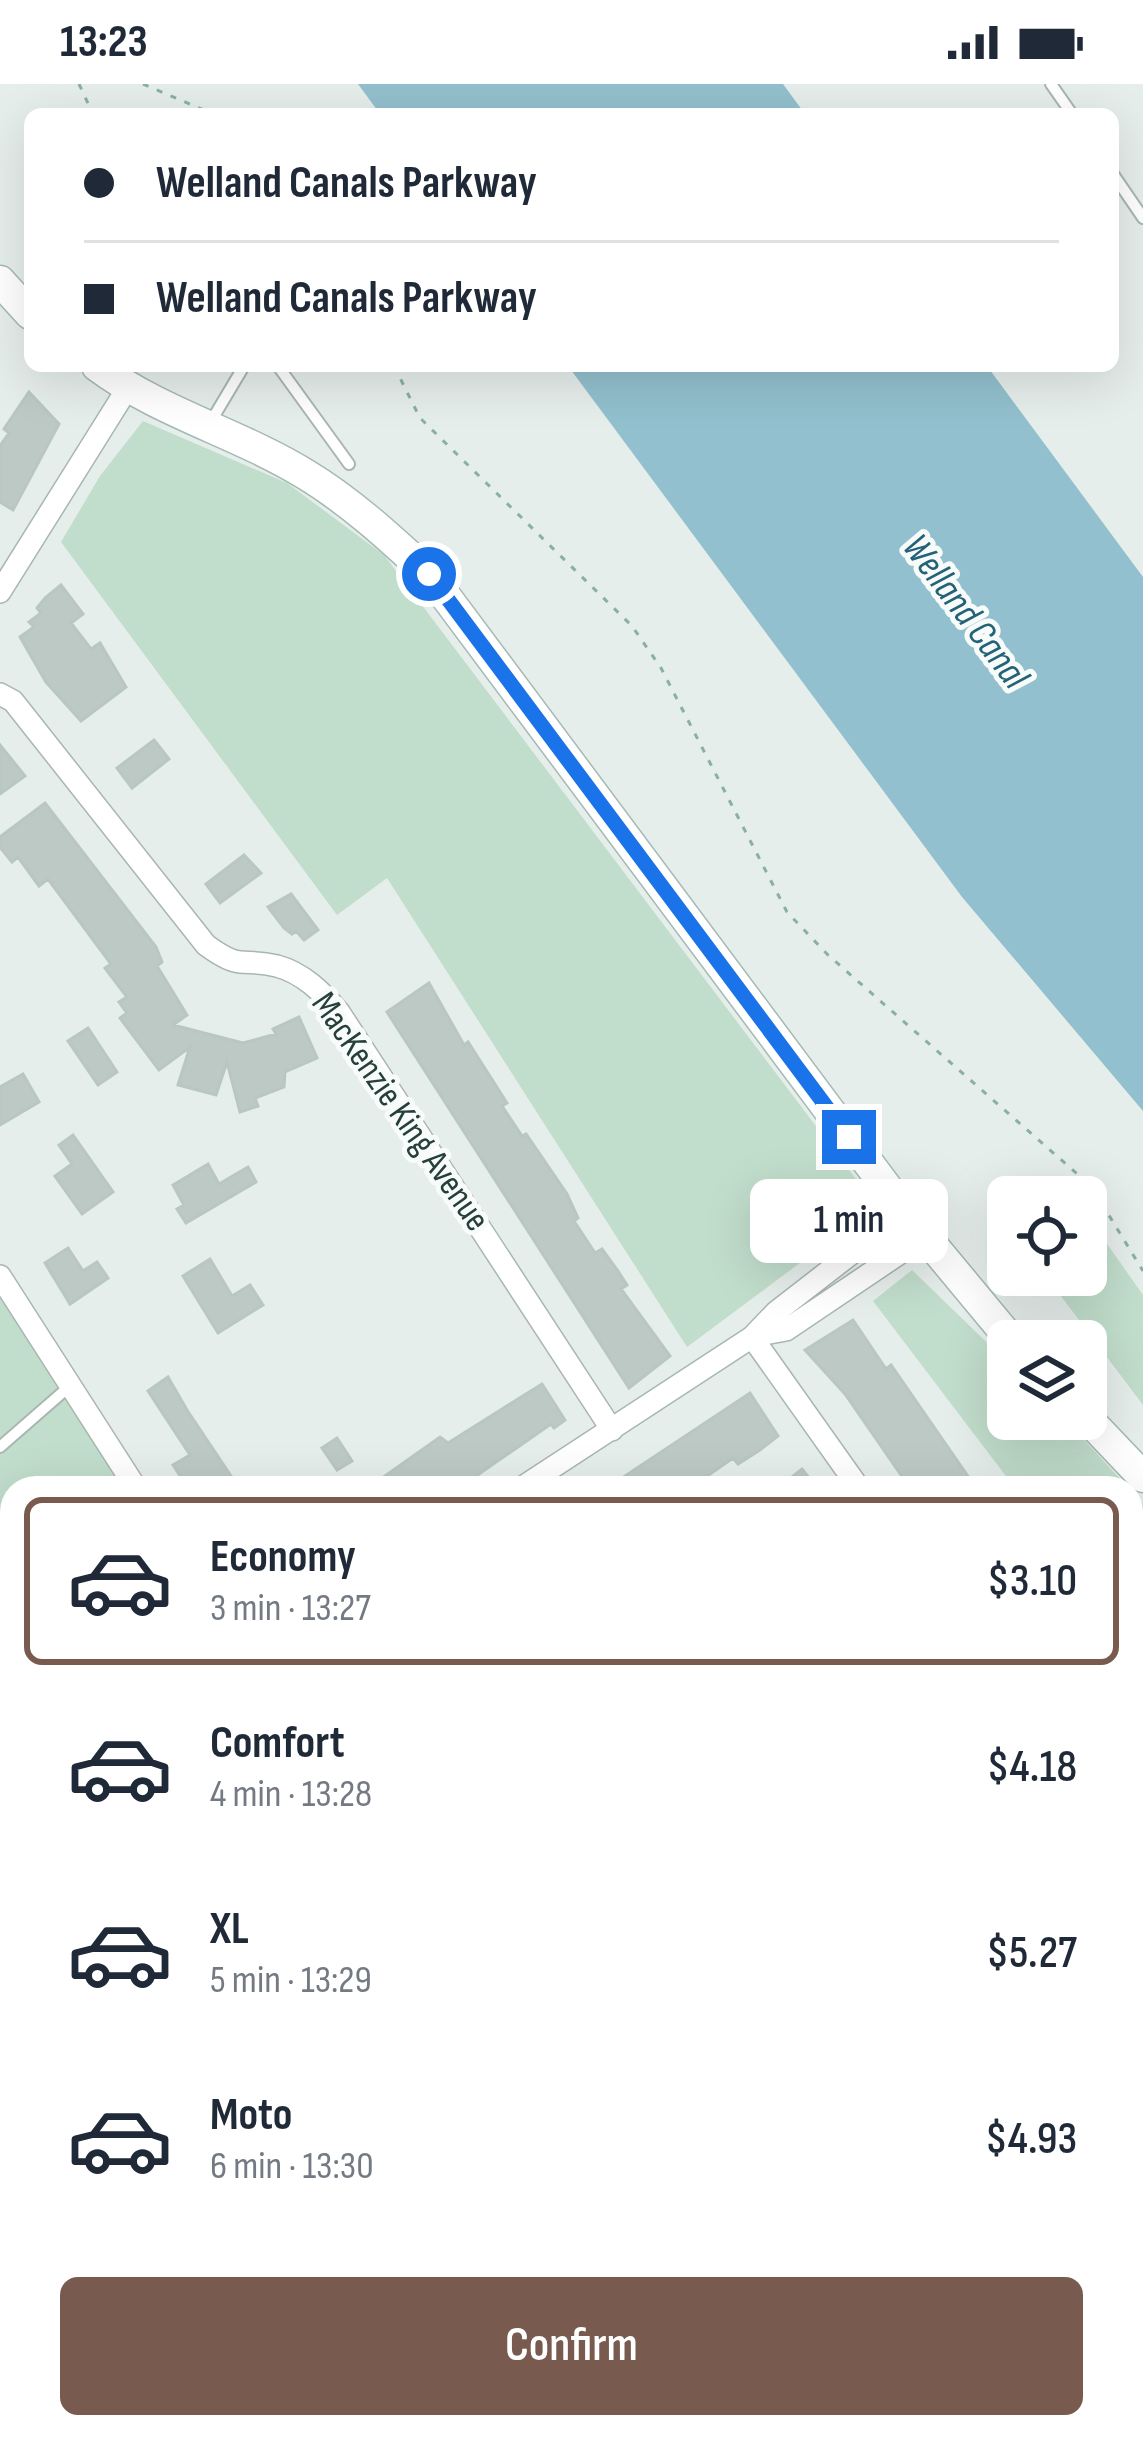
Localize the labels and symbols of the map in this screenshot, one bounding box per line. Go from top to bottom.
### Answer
water label: Welland Canal [892,526,1039,699]
route start [402,547,456,601]
street label: MacKenzie King Avenue [302,984,498,1240]
route end [822,1110,876,1164]
callout: 1 min [750,1179,948,1263]

